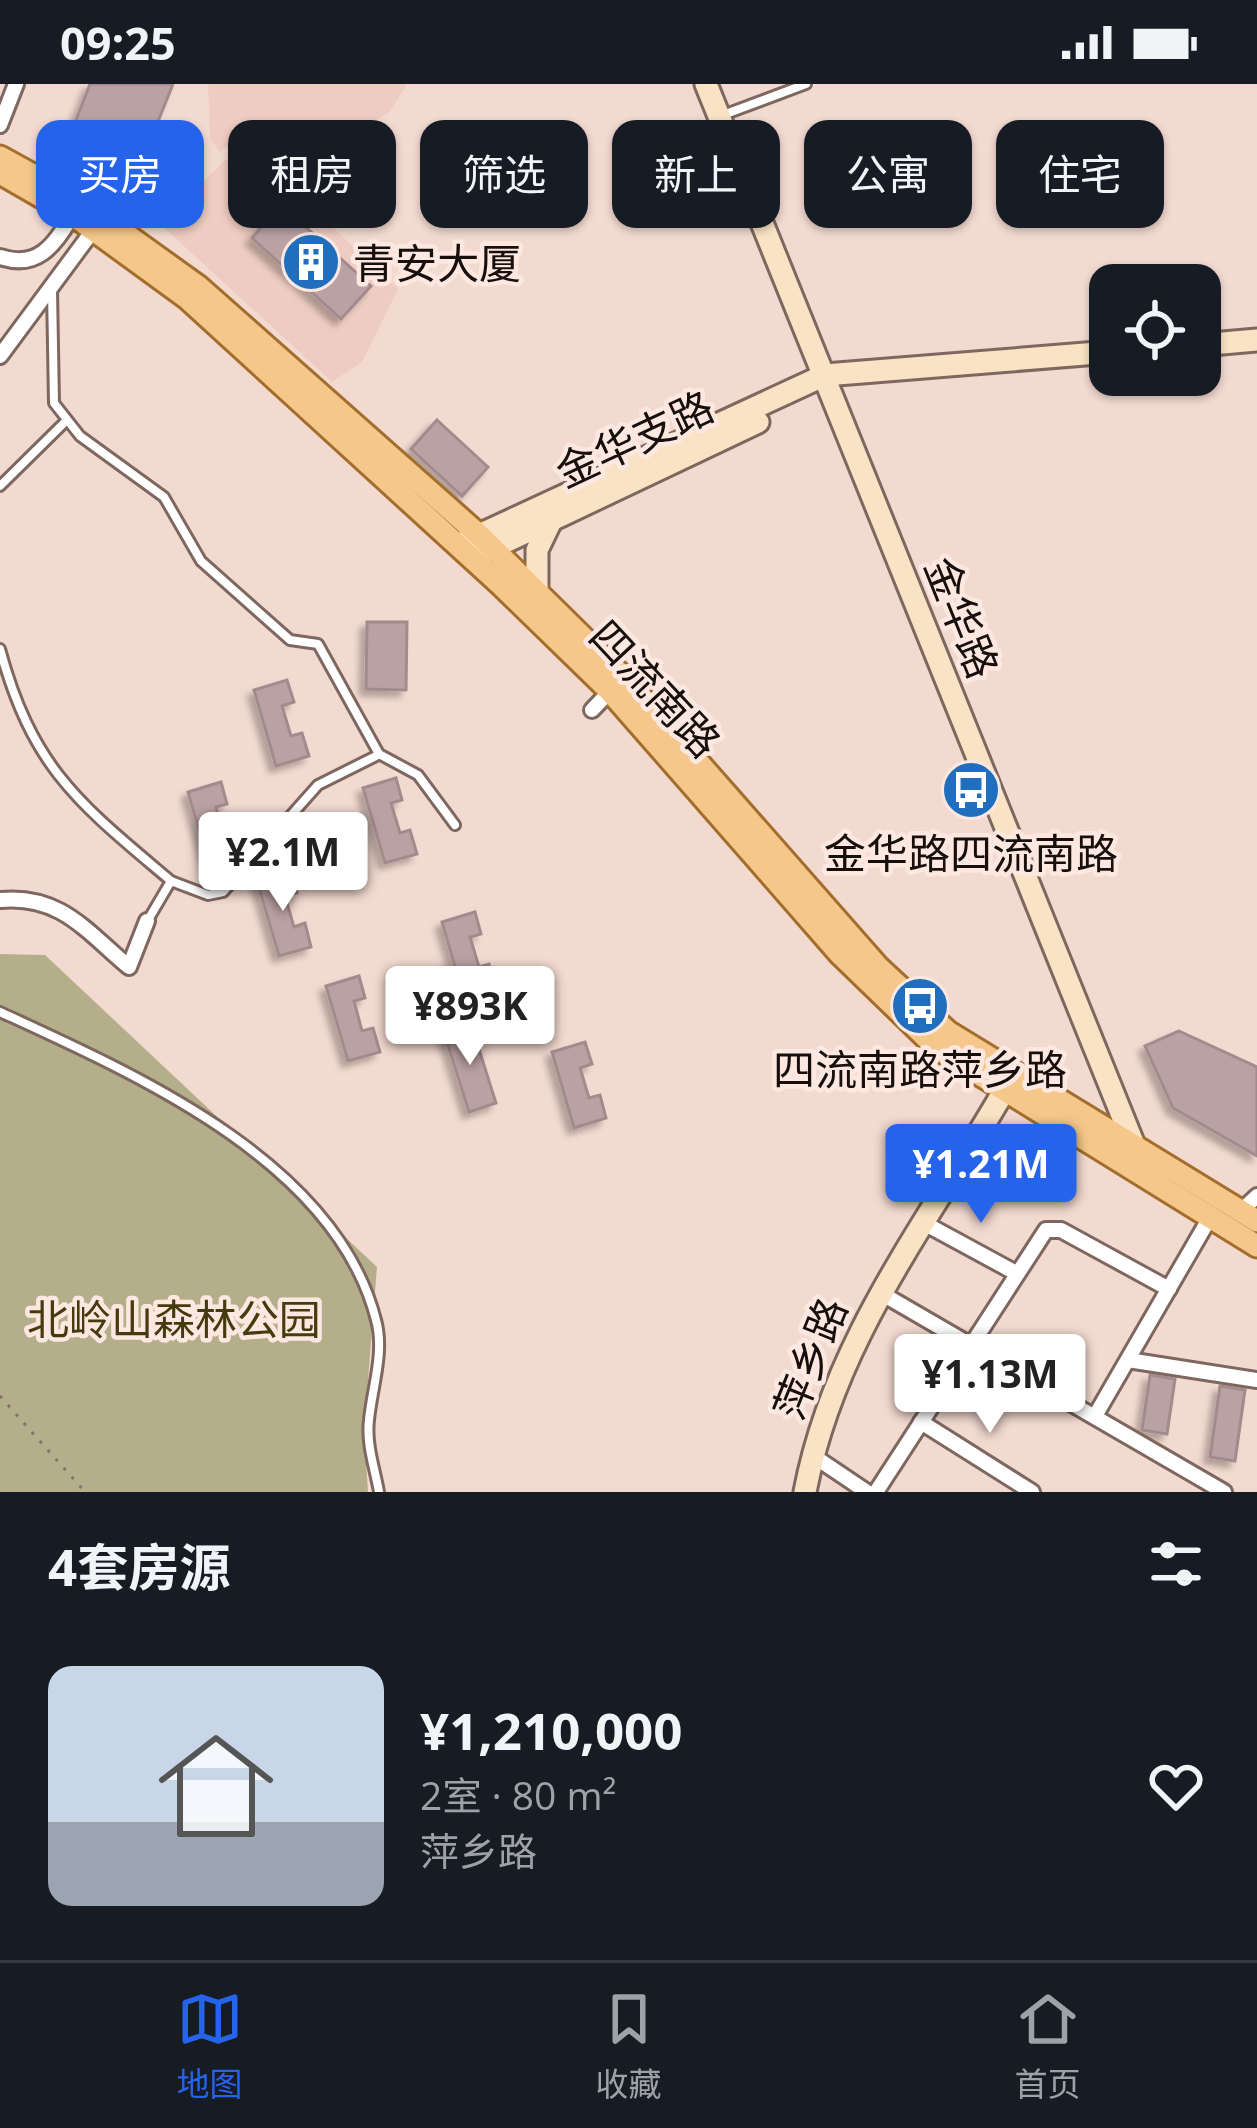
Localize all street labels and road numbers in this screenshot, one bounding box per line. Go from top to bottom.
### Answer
street label: 金华支路 [546,377,722,499]
street label: 金华路 [913,548,1013,686]
street label: 四流南路 [578,607,734,769]
street label: 萍乡路 [759,1289,859,1427]

